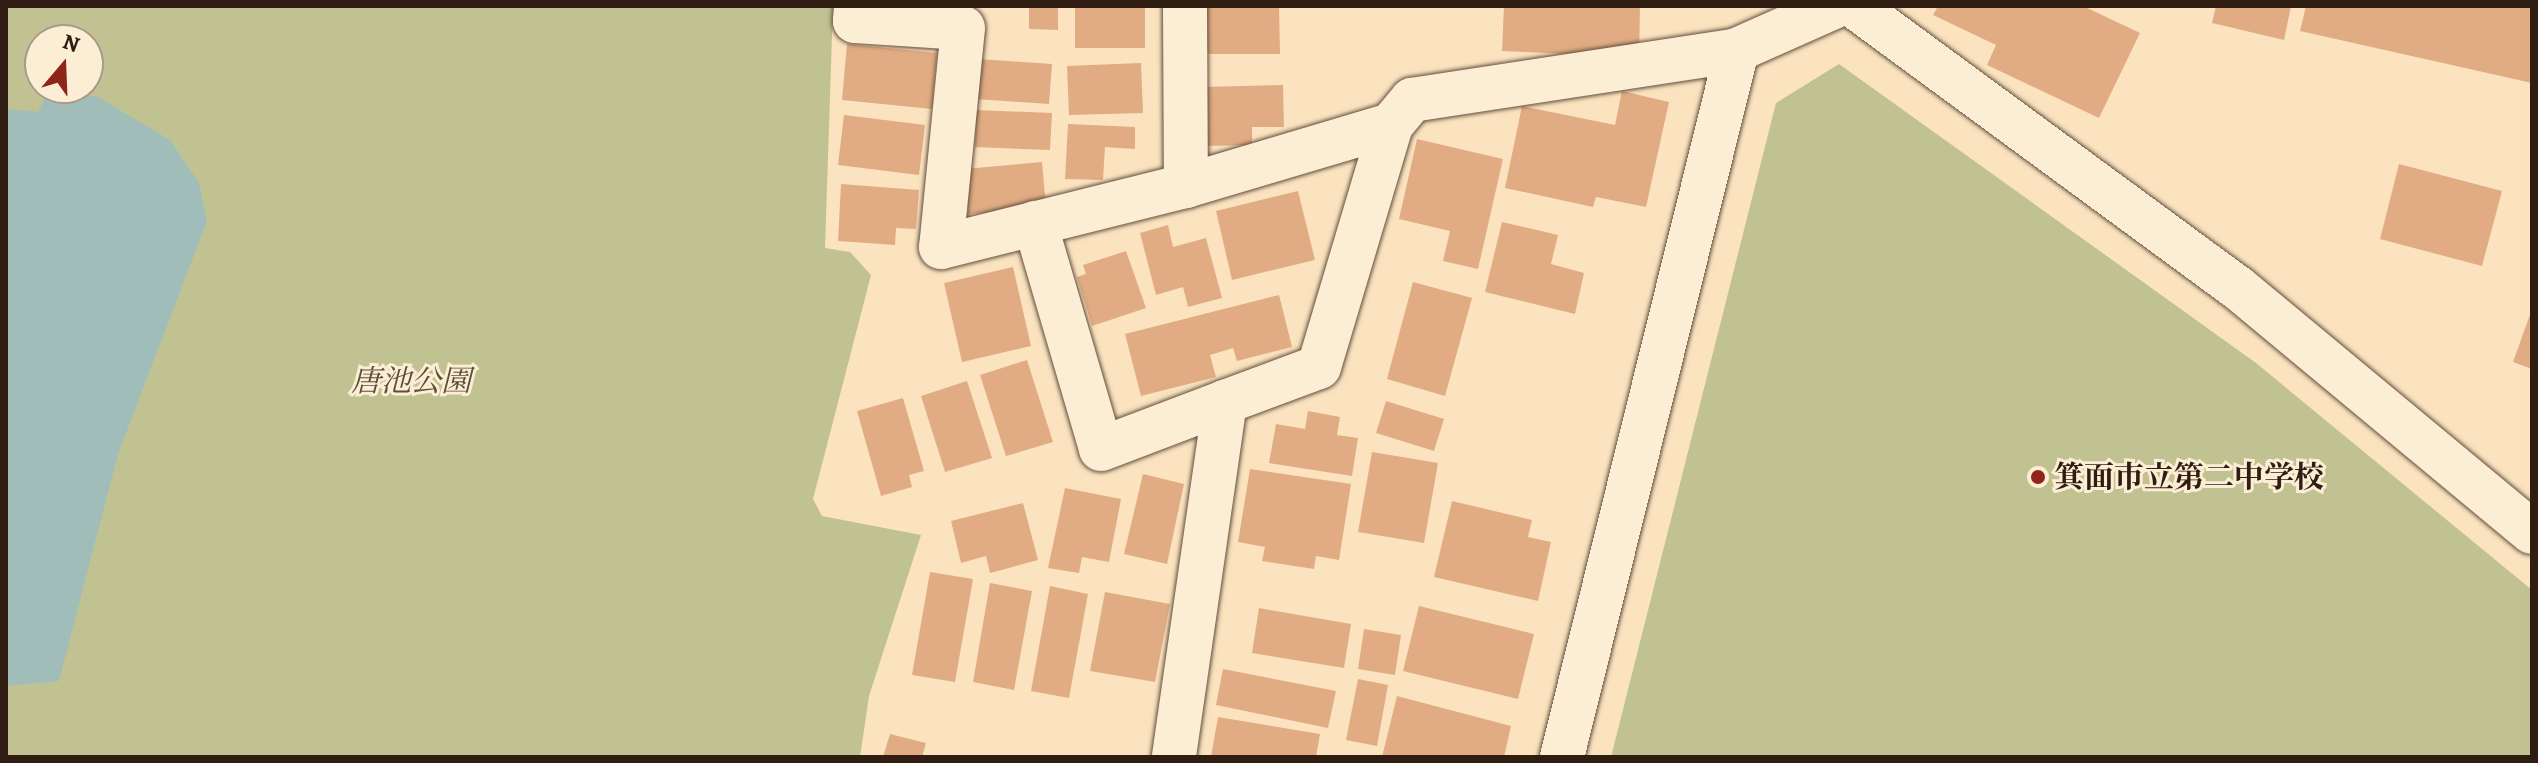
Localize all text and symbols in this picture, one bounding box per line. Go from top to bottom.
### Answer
north arrow [24,24,104,104]
text: N [59,26,84,60]
park label: 唐池公園 [351,363,471,399]
place label: 箕面市立第二中学校 [2054,459,2324,495]
marker: 箕面市立第二中学校 [2029,468,2047,486]

